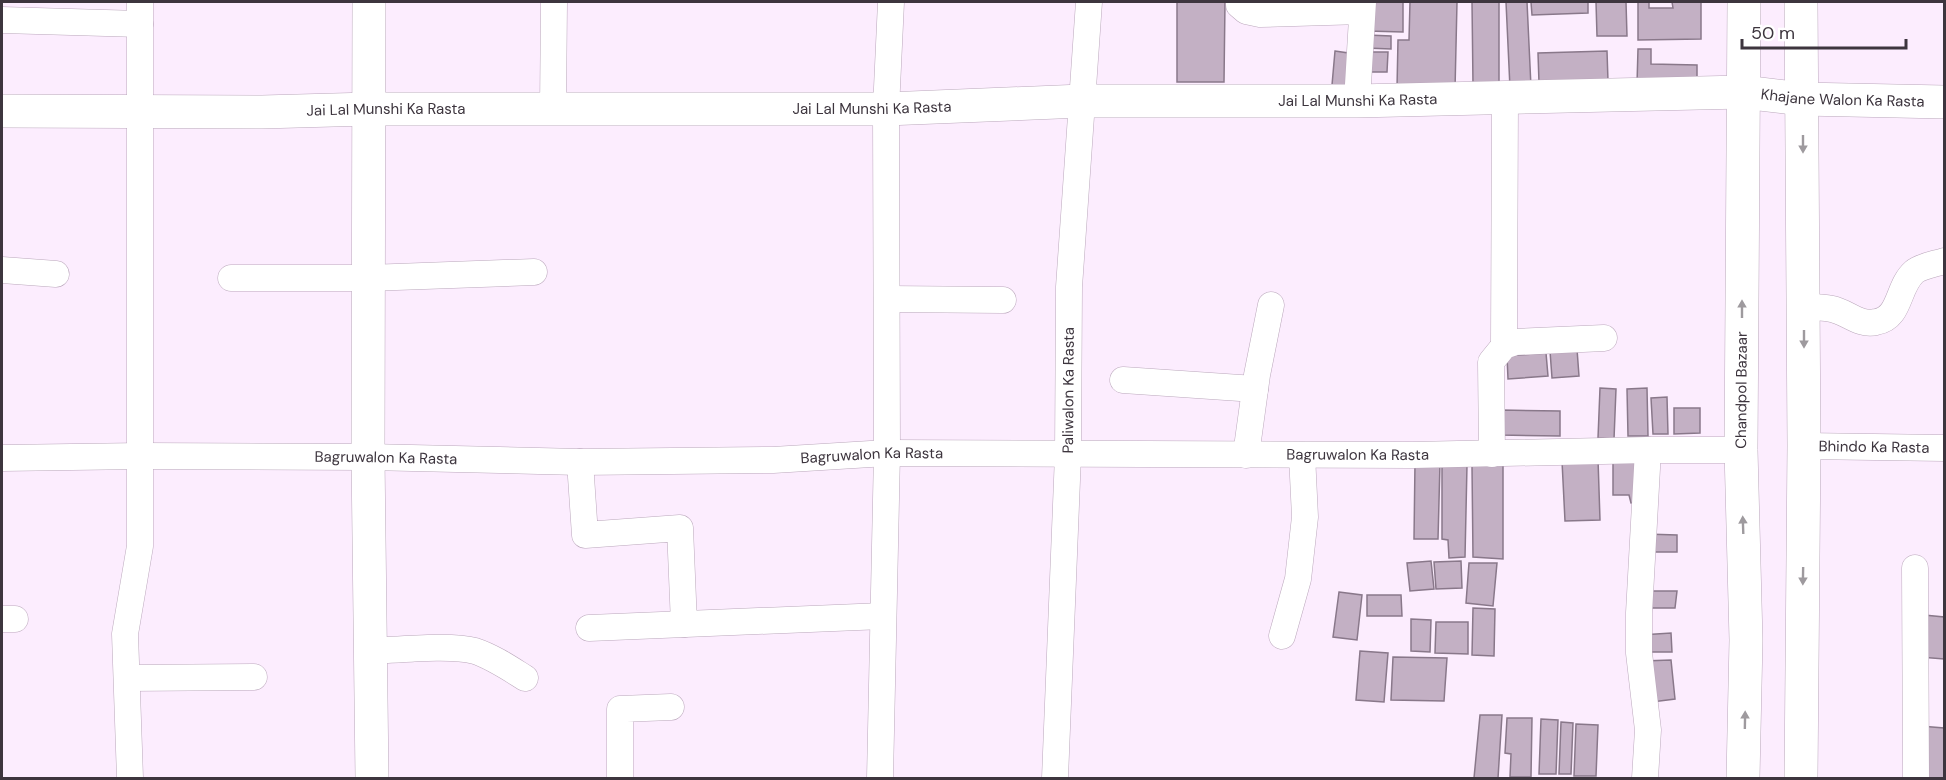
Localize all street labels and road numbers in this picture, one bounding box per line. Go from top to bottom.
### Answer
street label: Khajane Walon Ka Rasta [1760,84,1925,112]
street label: Jai Lal Munshi Ka Rasta [1278,89,1438,111]
street label: Jai Lal Munshi Ka Rasta [792,96,952,119]
street label: Jai Lal Munshi Ka Rasta [306,99,466,121]
street label: Paliwalon Ka Rasta [1058,327,1079,454]
street label: Chandpol Bazaar [1731,331,1752,449]
street label: Bhindo Ka Rasta [1818,436,1930,458]
street label: Bagruwalon Ka Rasta [800,443,943,468]
street label: Bagruwalon Ka Rasta [1286,445,1429,465]
street label: Bagruwalon Ka Rasta [315,447,458,469]

